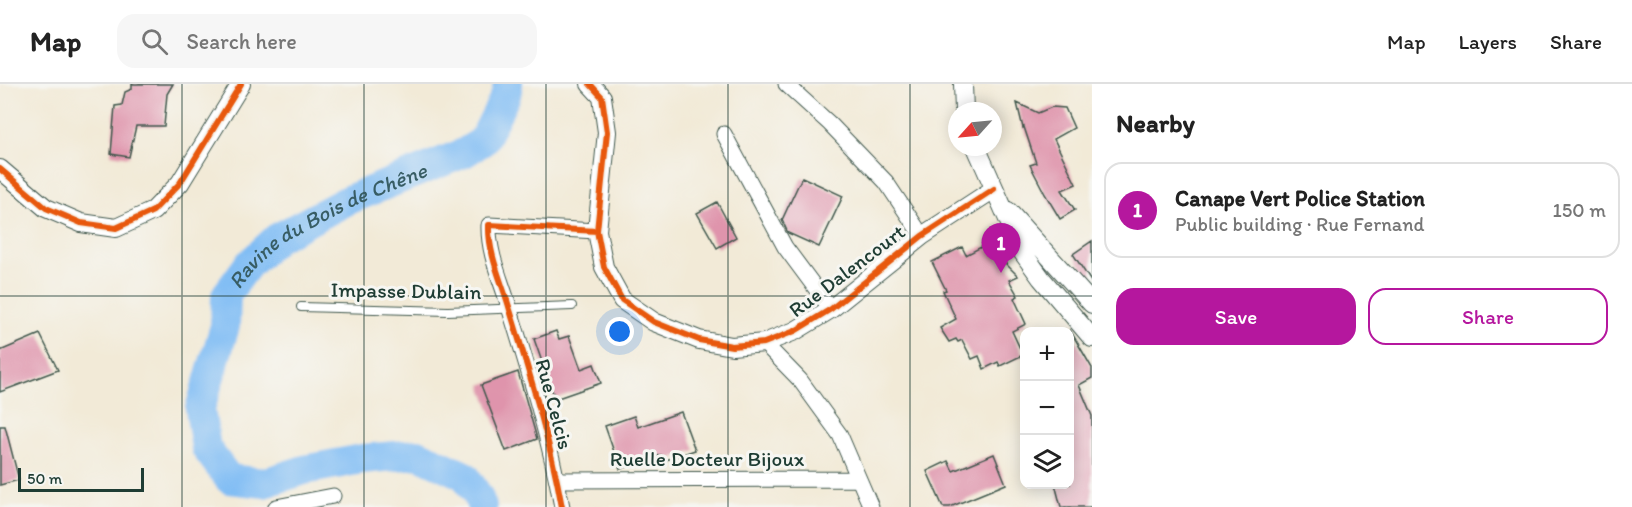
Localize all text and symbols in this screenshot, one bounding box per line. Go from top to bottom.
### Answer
search box [117,14,537,68]
text: Map [30,24,81,58]
icon: search [138,25,171,58]
text: Search here [186,28,297,55]
text: Map [1387,29,1426,54]
text: Layers [1459,29,1517,54]
text: Share [1550,29,1602,54]
north arrow [948,102,1002,156]
text: Nearby [1116,107,1195,139]
water label: Ravine du Bois de Chêne [222,156,432,294]
text: Canape Vert Police Station [1175,185,1425,212]
text: 1 [1133,198,1142,222]
text: 150 m [1553,198,1606,222]
text: Public building · Rue Fernand [1175,212,1425,236]
street label: Rue Dalencourt [784,219,910,322]
pin: 1 [982,224,1020,273]
street label: Impasse Dublain [330,277,482,304]
button: Save [1116,288,1356,345]
button: Share [1368,288,1608,345]
your location [605,317,634,346]
map controls [1020,327,1074,489]
button: + [1020,327,1074,381]
street label: Rue Celcis [530,356,579,452]
button: − [1020,381,1074,435]
button: layers [1020,435,1074,489]
street label: Ruelle Docteur Bijoux [610,446,805,471]
scale bar [18,465,144,492]
text: 50 m [27,469,62,488]

